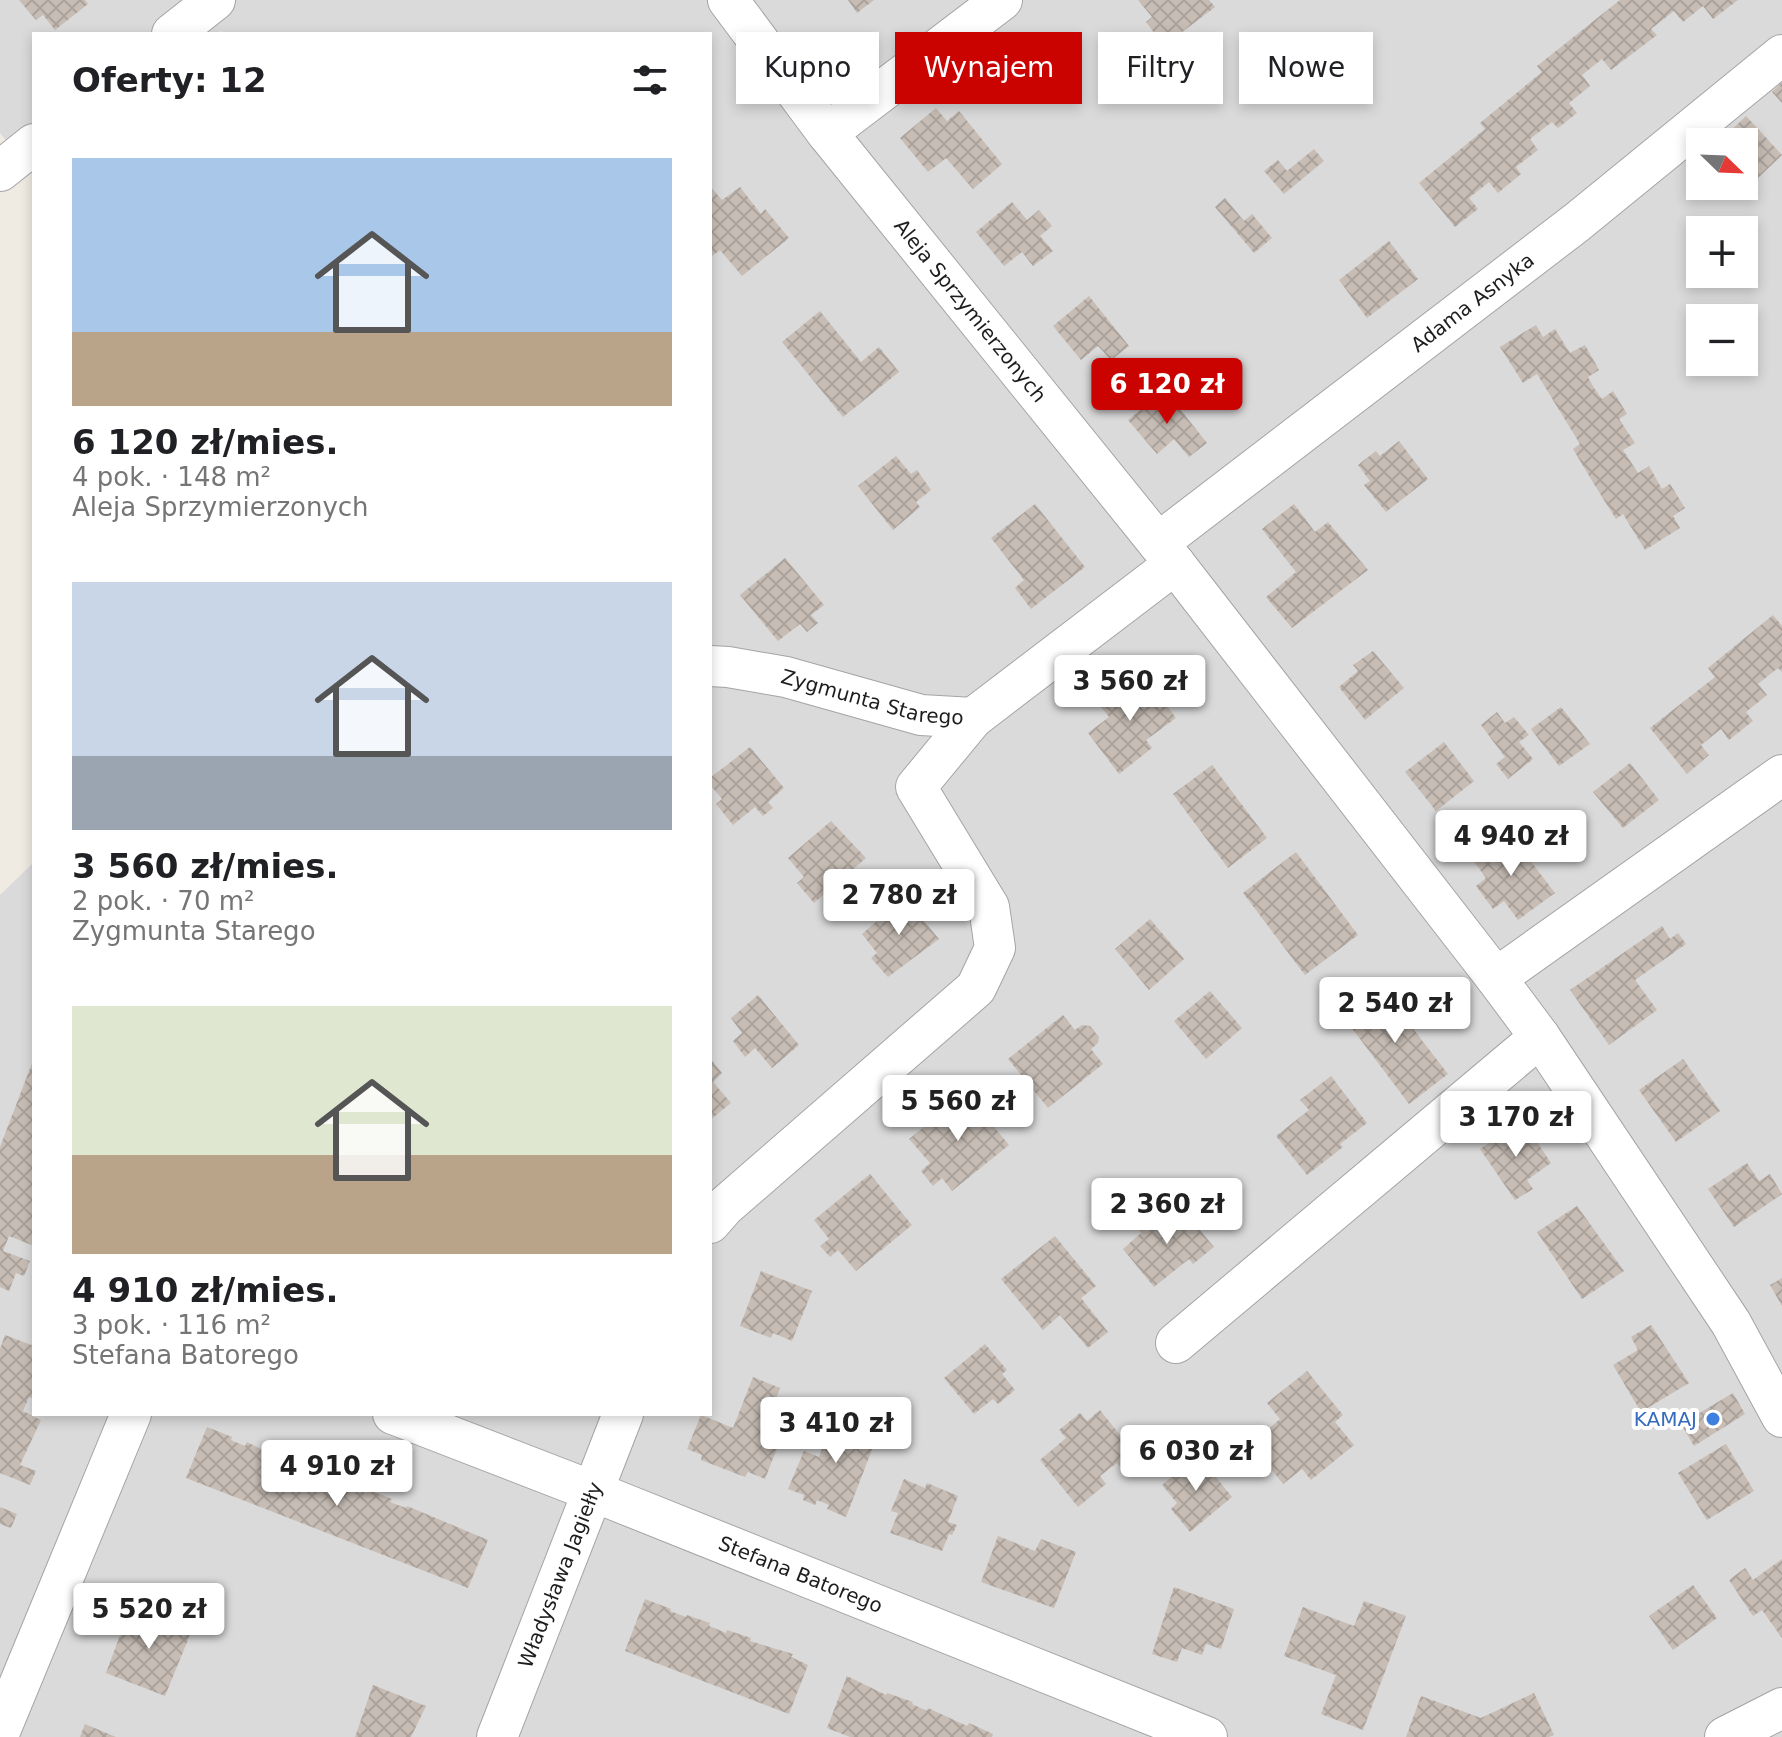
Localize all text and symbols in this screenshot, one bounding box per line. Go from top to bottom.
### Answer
chip: Kupno [736,32,879,104]
chip: Wynajem [895,32,1082,104]
chip: Filtry [1098,32,1223,104]
chip: Nowe [1239,32,1373,104]
icon: filters [628,58,672,102]
text: Oferty: 12 [72,60,267,100]
north arrow [1686,128,1758,200]
map controls [1686,128,1758,376]
icon: home [300,210,444,354]
street label: Aleja Sprzymierzonych [889,214,1051,407]
button: + [1686,216,1758,288]
street label: Adama Asnyka [1406,248,1539,357]
button: − [1686,304,1758,376]
pin: 6 120 zł [1084,358,1250,426]
text: 6 120 zł [1109,369,1225,399]
text: 6 120 zł/mies. [72,422,338,462]
text: 4 pok. · 148 m² [72,462,271,492]
text: Aleja Sprzymierzonych [72,492,369,522]
icon: home [300,634,444,778]
pin: 3 560 zł [1047,655,1213,723]
street label: Zygmunta Starego [778,664,964,729]
text: 3 560 zł [1072,666,1188,696]
pin: 4 940 zł [1428,810,1594,878]
text: 4 940 zł [1453,821,1569,851]
text: 3 560 zł/mies. [72,846,338,886]
pin: 2 780 zł [816,869,982,937]
text: 2 780 zł [841,880,957,910]
text: 2 pok. · 70 m² [72,886,254,916]
text: Zygmunta Starego [72,916,316,946]
pin: 2 540 zł [1312,977,1478,1045]
text: 2 540 zł [1337,988,1453,1018]
icon: home [300,1058,444,1202]
pin: 5 560 zł [875,1075,1041,1143]
text: 5 560 zł [900,1086,1016,1116]
pin: 3 170 zł [1433,1091,1599,1159]
text: 3 170 zł [1458,1102,1574,1132]
pin: 2 360 zł [1084,1178,1250,1246]
text: 2 360 zł [1109,1189,1225,1219]
text: 4 910 zł/mies. [72,1270,338,1310]
text: 3 pok. · 116 m² [72,1310,271,1340]
text: Stefana Batorego [72,1340,299,1370]
pin: 3 410 zł [753,1397,919,1465]
place label: KAMAJ [1634,1407,1697,1431]
text: 3 410 zł [778,1408,894,1438]
marker: KAMAJ [1704,1410,1722,1428]
pin: 6 030 zł [1113,1425,1279,1493]
text: 6 030 zł [1138,1436,1254,1466]
pin: 4 910 zł [254,1440,420,1508]
text: 4 910 zł [279,1451,395,1481]
street label: Władysława Jagiełły [513,1478,607,1671]
street label: Stefana Batorego [715,1531,886,1618]
pin: 5 520 zł [66,1583,232,1651]
text: 5 520 zł [91,1594,207,1624]

